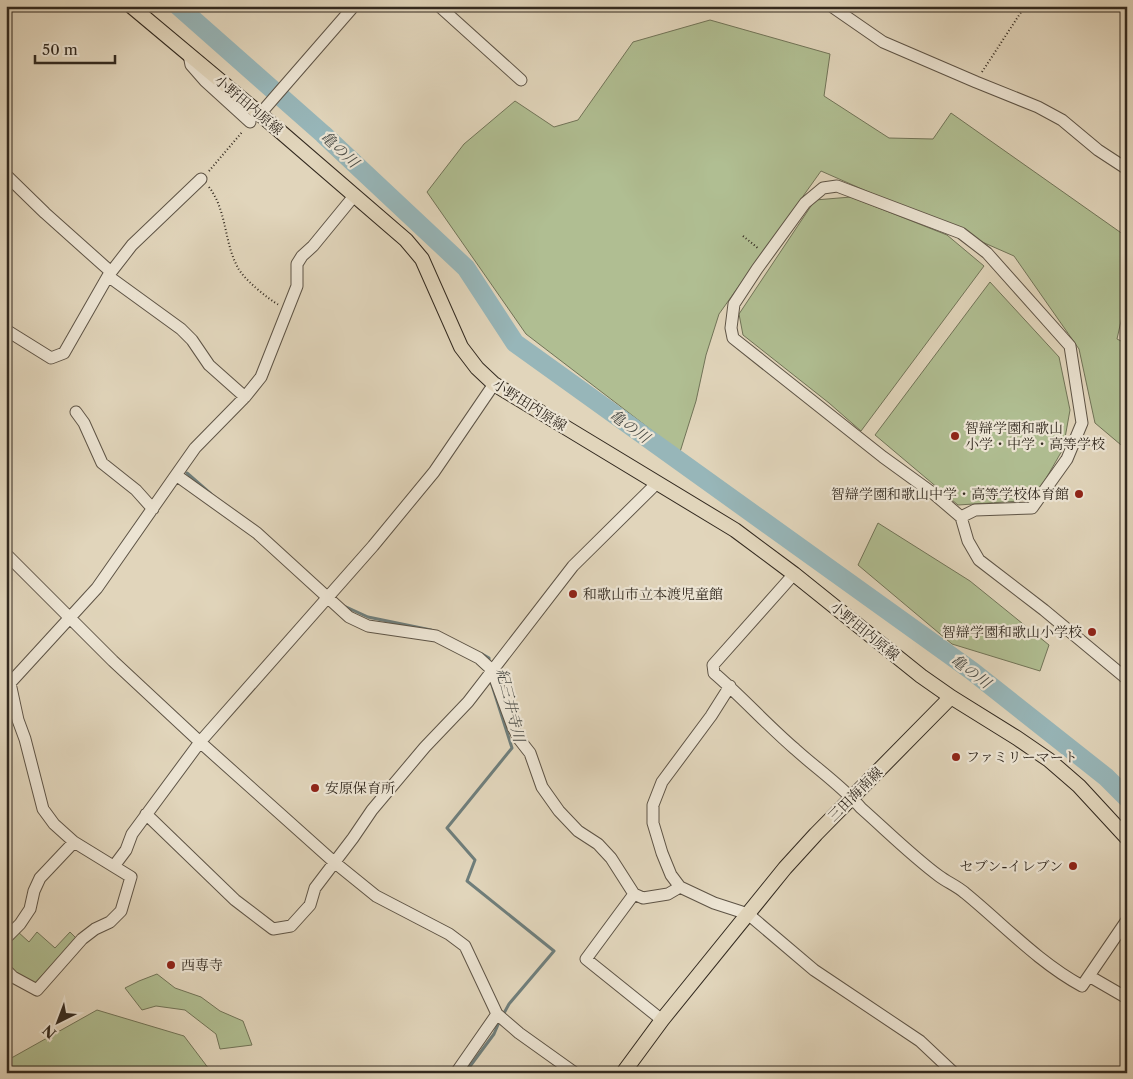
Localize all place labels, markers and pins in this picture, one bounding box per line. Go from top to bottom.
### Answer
place label: 智辯学園和歌山 小学・中学・高等学校 [965,419,1105,453]
marker: 智辯学園和歌山 小学・中学・高等学校 [949,430,961,442]
place label: 智辯学園和歌山中学・高等学校体育館 [831,485,1069,503]
marker: 智辯学園和歌山中学・高等学校体育館 [1073,488,1085,500]
place label: 和歌山市立本渡児童館 [583,585,723,603]
marker: 和歌山市立本渡児童館 [567,588,579,600]
place label: 智辯学園和歌山小学校 [942,623,1082,641]
marker: 智辯学園和歌山小学校 [1086,626,1098,638]
place label: ファミリーマート [966,748,1078,766]
marker: ファミリーマート [950,751,962,763]
place label: 安原保育所 [325,779,395,797]
marker: 安原保育所 [309,782,321,794]
place label: セブン-イレブン [960,857,1063,875]
marker: セブン-イレブン [1067,860,1079,872]
place label: 西専寺 [181,956,223,974]
marker: 西専寺 [165,959,177,971]

